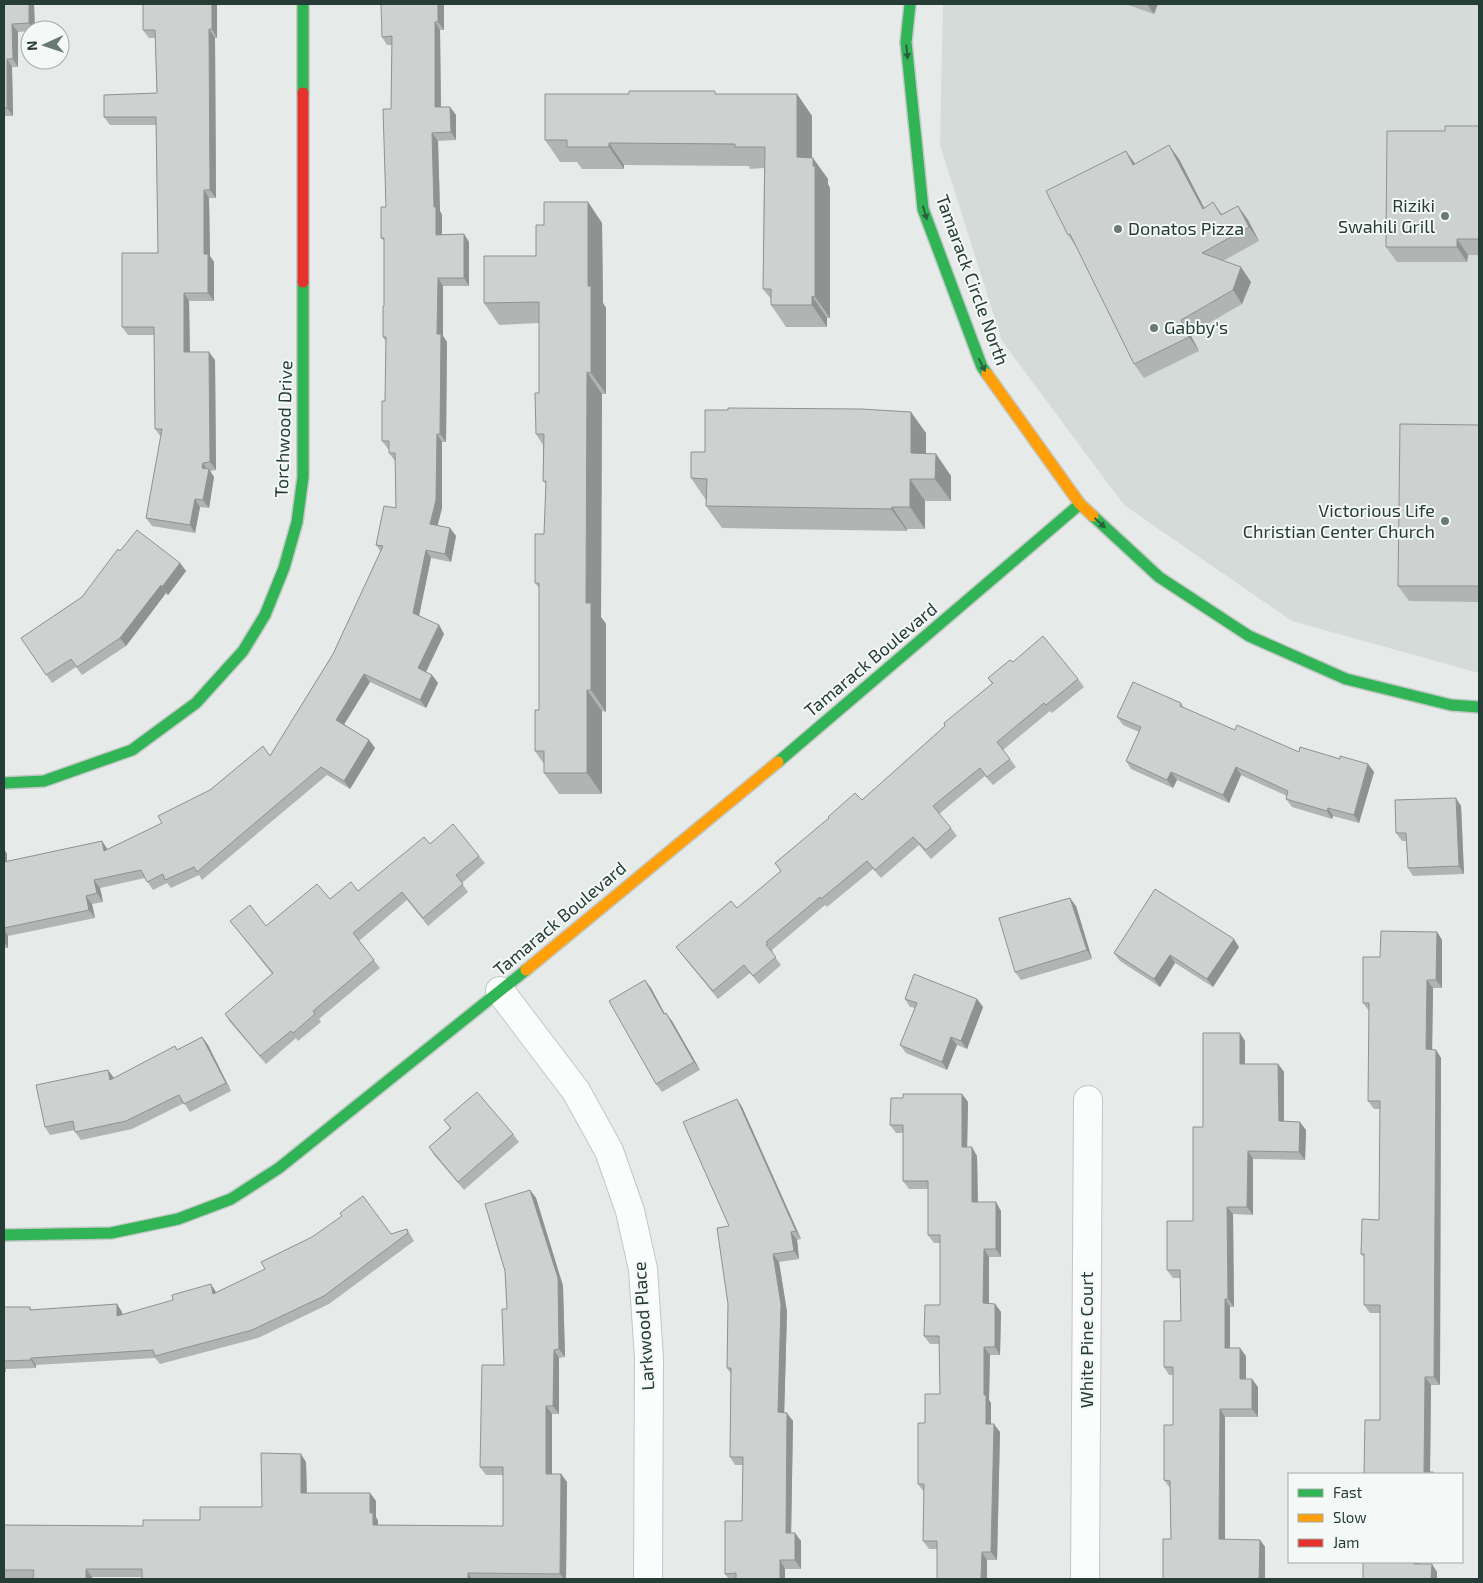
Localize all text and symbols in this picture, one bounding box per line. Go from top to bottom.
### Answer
north arrow [20,20,70,70]
text: N [23,40,40,51]
one-way arrow [903,44,911,60]
street label: Tamarack Circle North [932,191,1014,368]
place label: Riziki Swahili Grill [1338,194,1436,237]
one-way arrow [922,206,930,221]
marker: Riziki Swahili Grill [1439,210,1451,222]
place label: Donatos Pizza [1128,217,1244,239]
marker: Donatos Pizza [1112,223,1124,235]
place label: Gabby's [1164,316,1228,338]
marker: Gabby's [1148,322,1160,334]
one-way arrow [978,358,986,373]
street label: Torchwood Drive [270,360,296,498]
place label: Victorious Life Christian Center Church [1243,499,1435,542]
marker: Victorious Life Christian Center Church [1439,515,1451,527]
one-way arrow [1093,517,1105,529]
street label: Tamarack Boulevard [800,597,941,721]
street label: Tamarack Boulevard [489,856,630,980]
street label: Larkwood Place [628,1261,658,1391]
street label: White Pine Court [1075,1272,1097,1408]
legend [1288,1473,1463,1563]
text: Fast [1333,1483,1363,1501]
text: Slow [1333,1508,1367,1526]
text: Jam [1333,1533,1359,1551]

